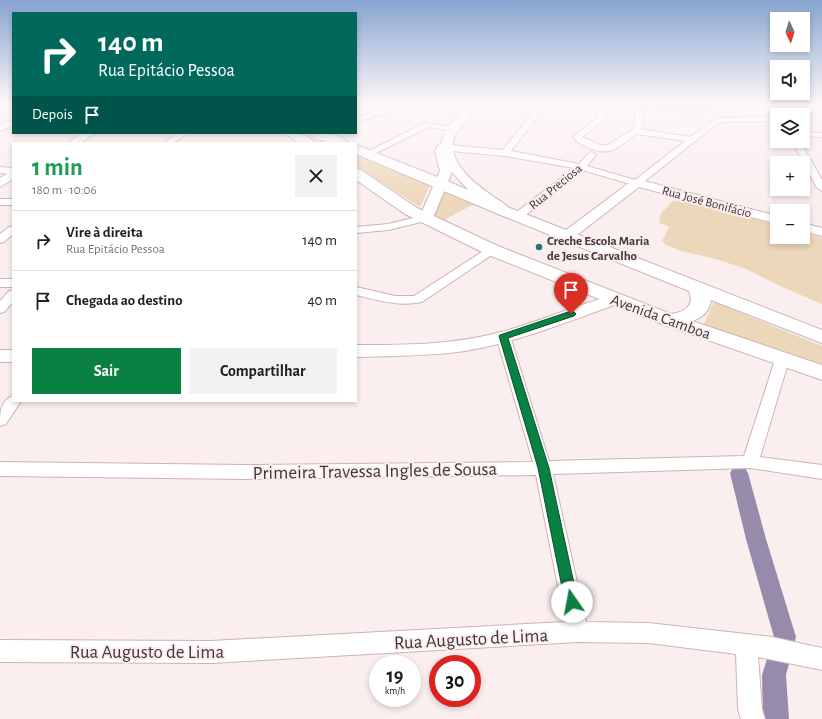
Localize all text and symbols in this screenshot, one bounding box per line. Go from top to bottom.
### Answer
north arrow [770,12,810,52]
map controls [770,12,810,244]
icon: right [32,28,84,80]
text: 140 m [98,29,164,57]
button: sound [770,60,810,100]
text: Rua Epitácio Pessoa [98,62,235,80]
icon: arrive [81,104,103,126]
text: Depois [32,107,73,122]
button: layers [770,108,810,148]
button: close [295,155,337,197]
text: 1 min [32,156,83,180]
button: + [770,156,810,196]
street label: Rua Preciosa [527,162,585,212]
text: 180 m · 10:06 [32,184,97,197]
street label: Rua José Bonifácio [660,184,753,221]
button: − [770,204,810,244]
text: Vire à direita [66,225,143,240]
icon: right [32,230,54,252]
text: 140 m [302,233,337,248]
place label: Creche Escola Maria de Jesus Carvalho [547,235,649,263]
marker: Creche Escola Maria de Jesus Carvalho [534,242,544,252]
text: Rua Epitácio Pessoa [66,243,165,256]
pin [554,273,588,314]
icon: arrive [560,279,582,301]
icon: arrive [32,290,54,312]
street label: Avenida Camboa [609,291,713,342]
text: Chegada ao destino [66,293,183,308]
text: 40 m [307,293,337,308]
button: Sair [32,348,181,394]
button: Compartilhar [189,348,337,394]
street label: Primeira Travessa Ingles de Sousa [253,460,498,483]
position arrow [551,581,593,623]
street label: Rua Augusto de Lima [393,626,549,653]
street label: Rua Augusto de Lima [70,643,224,662]
speed limit sign: 30 [429,655,481,707]
text: 19 [387,666,403,686]
text: km/h [385,686,405,696]

